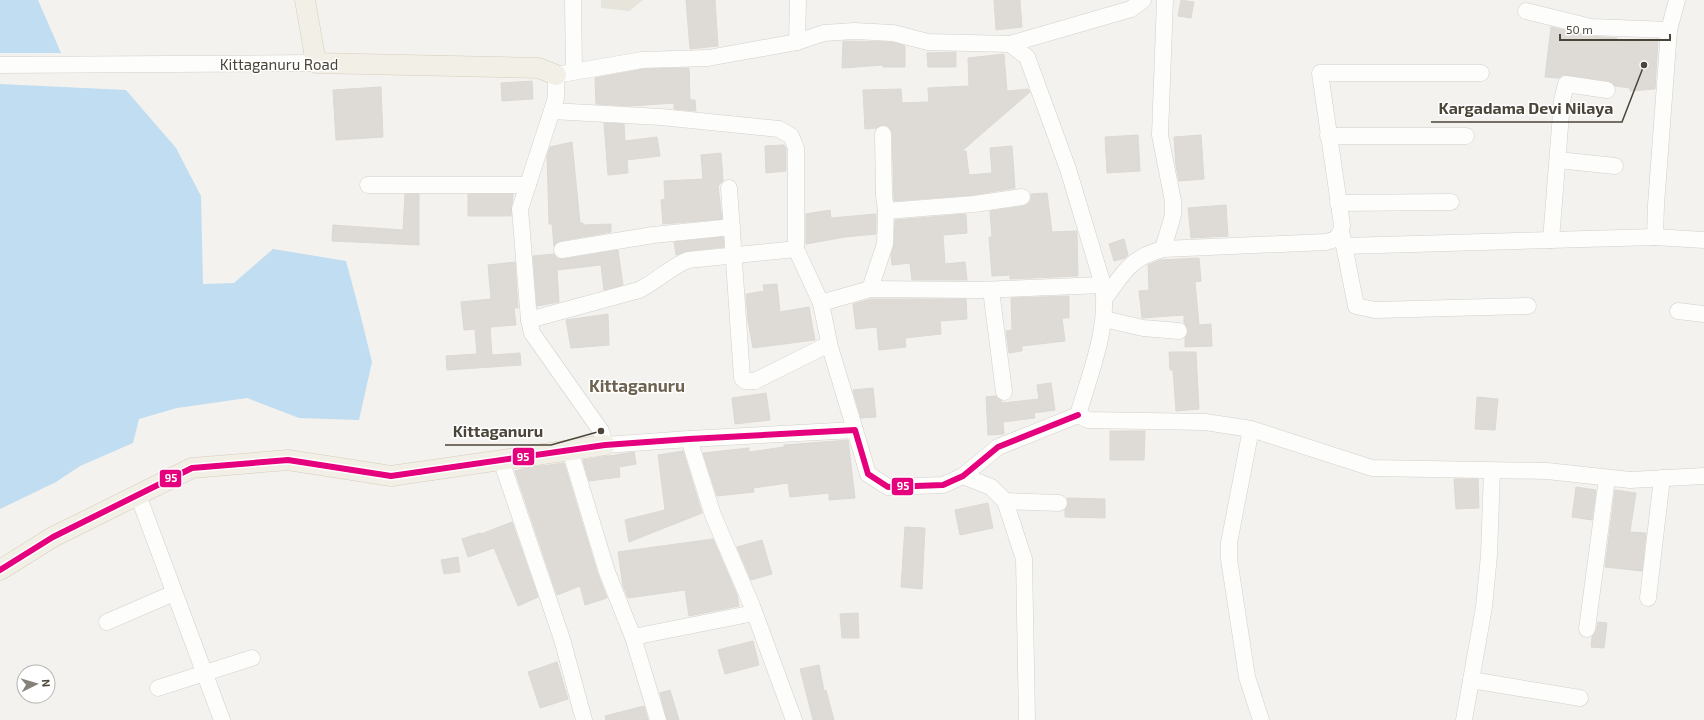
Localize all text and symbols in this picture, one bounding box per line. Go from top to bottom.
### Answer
scale bar [1560,16,1670,42]
text: 50 m [1566,22,1593,36]
street label: Kittaganuru Road [220,55,338,73]
callout: Kargadama Devi Nilaya [1431,94,1622,122]
text: Kargadama Devi Nilaya [1439,98,1613,118]
district label: Kittaganuru [589,375,685,395]
callout: Kittaganuru [445,417,551,445]
text: Kittaganuru [453,421,543,440]
line badge: 95 [512,447,535,466]
text: 95 [517,450,529,463]
line badge: 95 [159,469,182,488]
text: 95 [165,471,177,484]
line badge: 95 [891,477,914,496]
text: 95 [897,479,909,492]
north arrow [16,664,56,704]
text: N [40,679,53,688]

